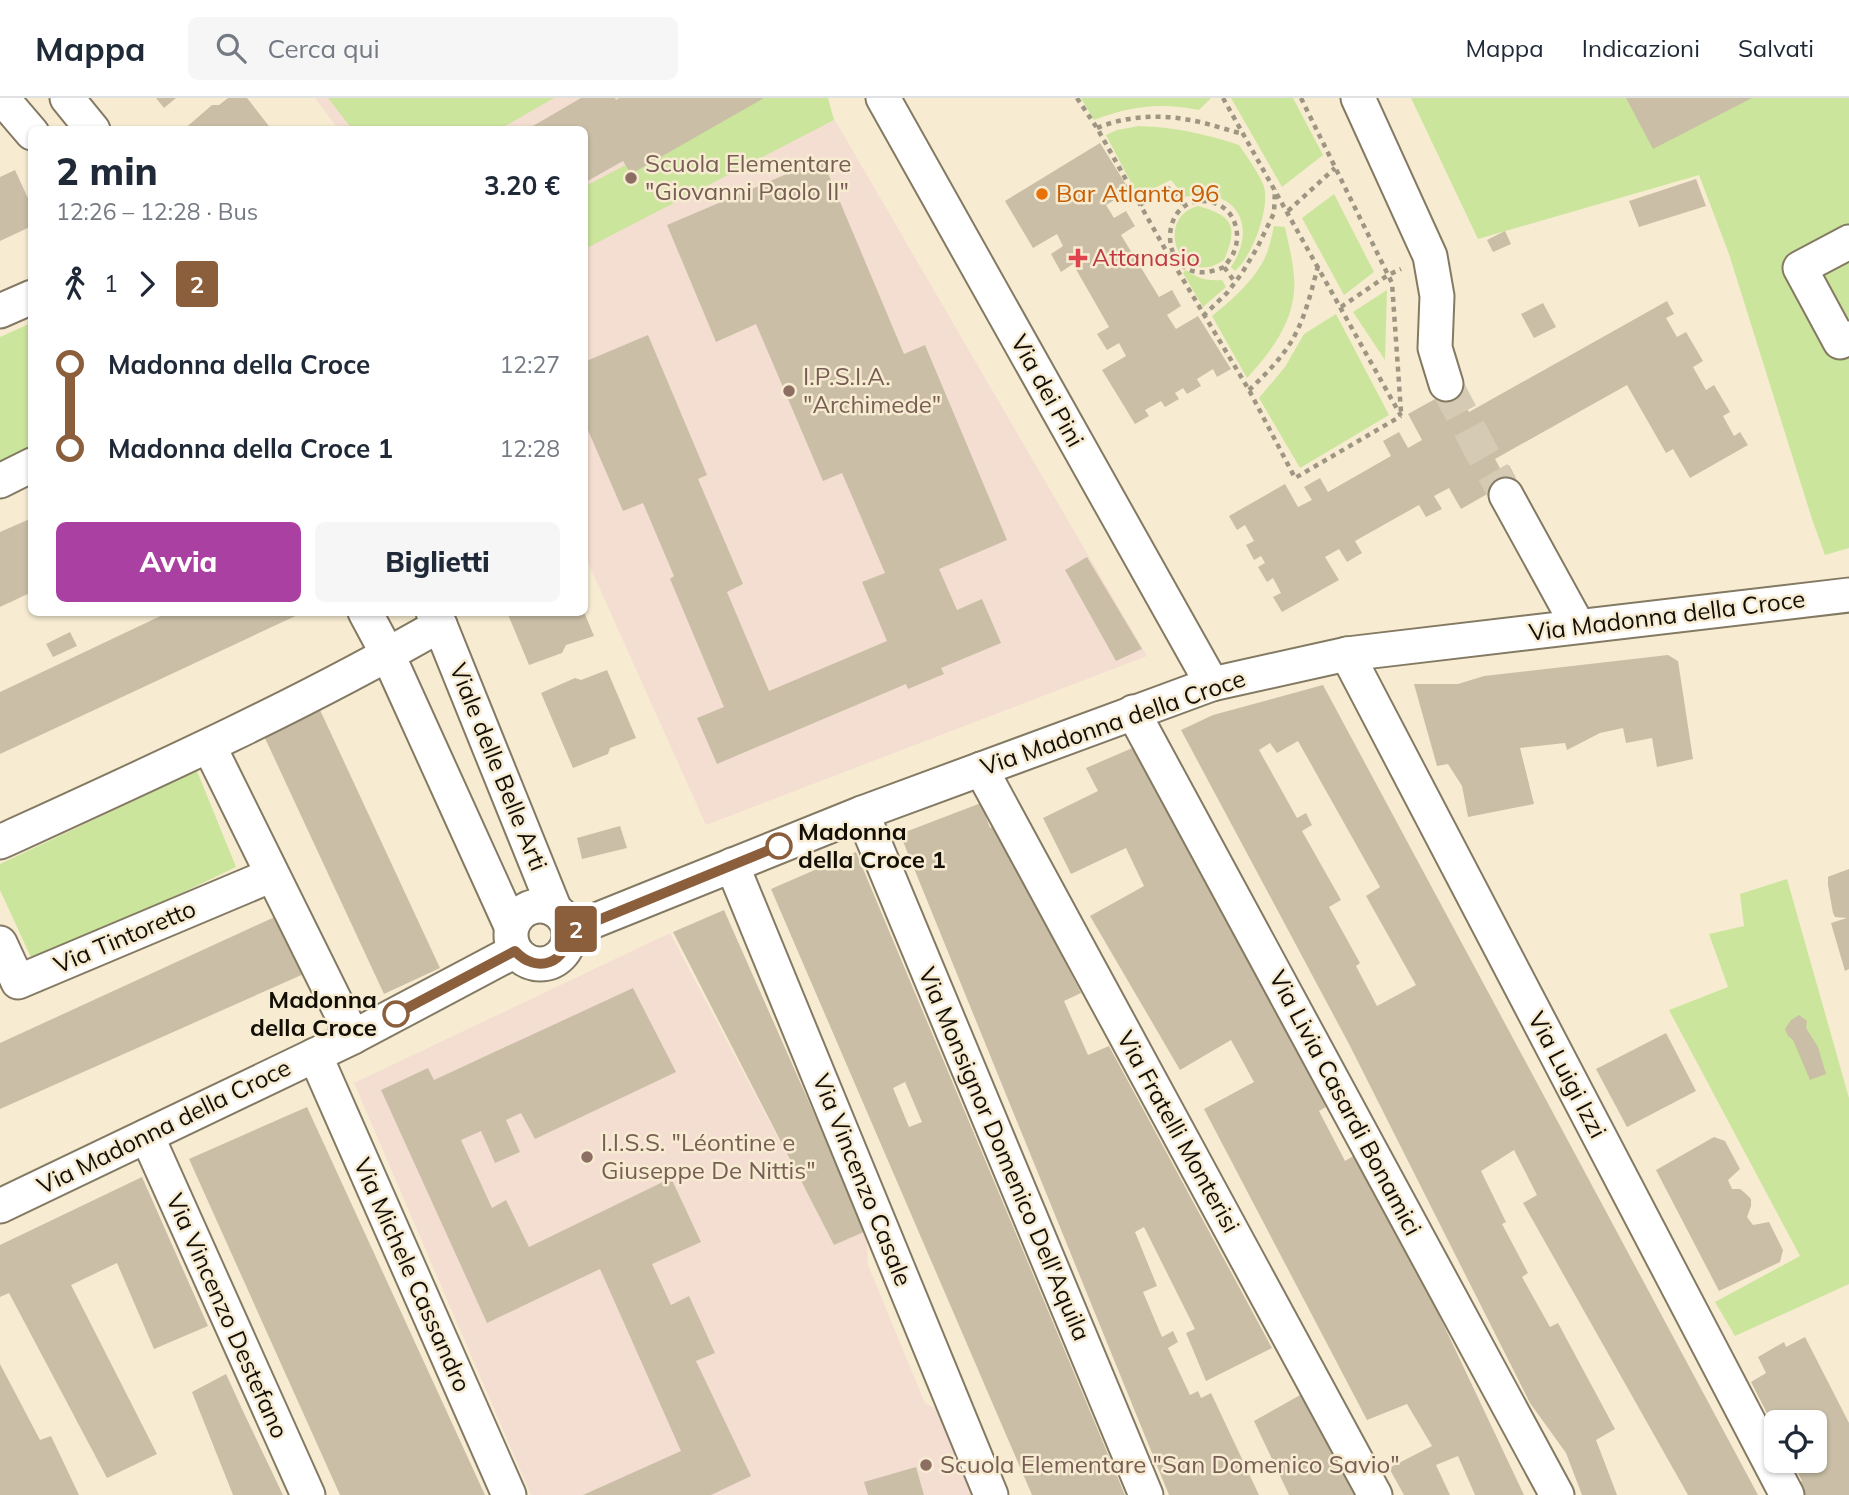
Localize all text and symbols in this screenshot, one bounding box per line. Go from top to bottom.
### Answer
search box [188,17,678,80]
text: Mappa [35,28,146,69]
icon: search [212,29,250,67]
text: Cerca qui [268,32,380,65]
text: Mappa [1465,33,1544,63]
text: Indicazioni [1582,33,1700,63]
text: Salvati [1738,33,1814,63]
text: 2 min [56,147,158,195]
place label: Scuola Elementare "Giovanni Paolo II" [645,148,851,206]
text: 3.20 € [484,169,560,202]
marker: Scuola Elementare "Giovanni Paolo II" [623,170,639,186]
place label: Bar Atlanta 96 [1056,178,1219,208]
marker: Bar Atlanta 96 [1034,186,1050,202]
text: 12:26 – 12:28 · Bus [56,197,258,226]
place label: Attanasio [1092,242,1200,272]
marker: Attanasio [1070,250,1086,266]
icon: walk [56,265,94,303]
icon: forward [128,265,166,303]
text: 1 [104,269,118,298]
text: 2 [190,269,204,299]
street label: Via dei Pini [1005,329,1091,452]
text: Madonna della Croce [108,348,370,381]
text: 12:27 [500,350,560,379]
place label: I.P.S.I.A. "Archimede" [803,361,941,419]
marker: I.P.S.I.A. "Archimede" [781,383,797,399]
text: Madonna della Croce 1 [108,432,393,465]
text: 12:28 [500,434,560,463]
button: Avvia [56,522,301,602]
button: Biglietti [315,522,560,602]
street label: Via Madonna della Croce [1527,583,1807,647]
street label: Viale delle Belle Arti [444,658,554,875]
street label: Via Madonna della Croce [976,663,1249,781]
place label: Madonna della Croce 1 [798,816,946,874]
marker: Madonna della Croce 1 [766,833,792,859]
street label: Via Tintoretto [49,893,200,979]
line badge: 2 [553,906,599,952]
text: 2 [569,914,583,944]
street label: Via Monsignor Domenico Dell'Aquila [912,962,1097,1345]
street label: Via Livia Casardi Bonamici [1263,965,1429,1240]
place label: Madonna della Croce [250,984,377,1042]
marker: Madonna della Croce [383,1001,409,1027]
street label: Via Luigi Izzi [1522,1006,1614,1143]
street label: Via Fratelli Monterisi [1111,1025,1247,1238]
street label: Via Madonna della Croce [32,1052,295,1201]
street label: Via Vincenzo Casale [807,1069,919,1290]
place label: I.I.S.S. "Léontine e Giuseppe De Nittis" [601,1127,816,1185]
marker: I.I.S.S. "Léontine e Giuseppe De Nittis" [579,1149,595,1165]
street label: Via Michele Cassandro [348,1153,478,1396]
street label: Via Vincenzo Destefano [160,1189,295,1443]
map controls [1764,1410,1827,1473]
button: locate [1764,1410,1827,1473]
place label: Scuola Elementare "San Domenico Savio" [940,1449,1400,1479]
marker: Scuola Elementare "San Domenico Savio" [918,1457,934,1473]

